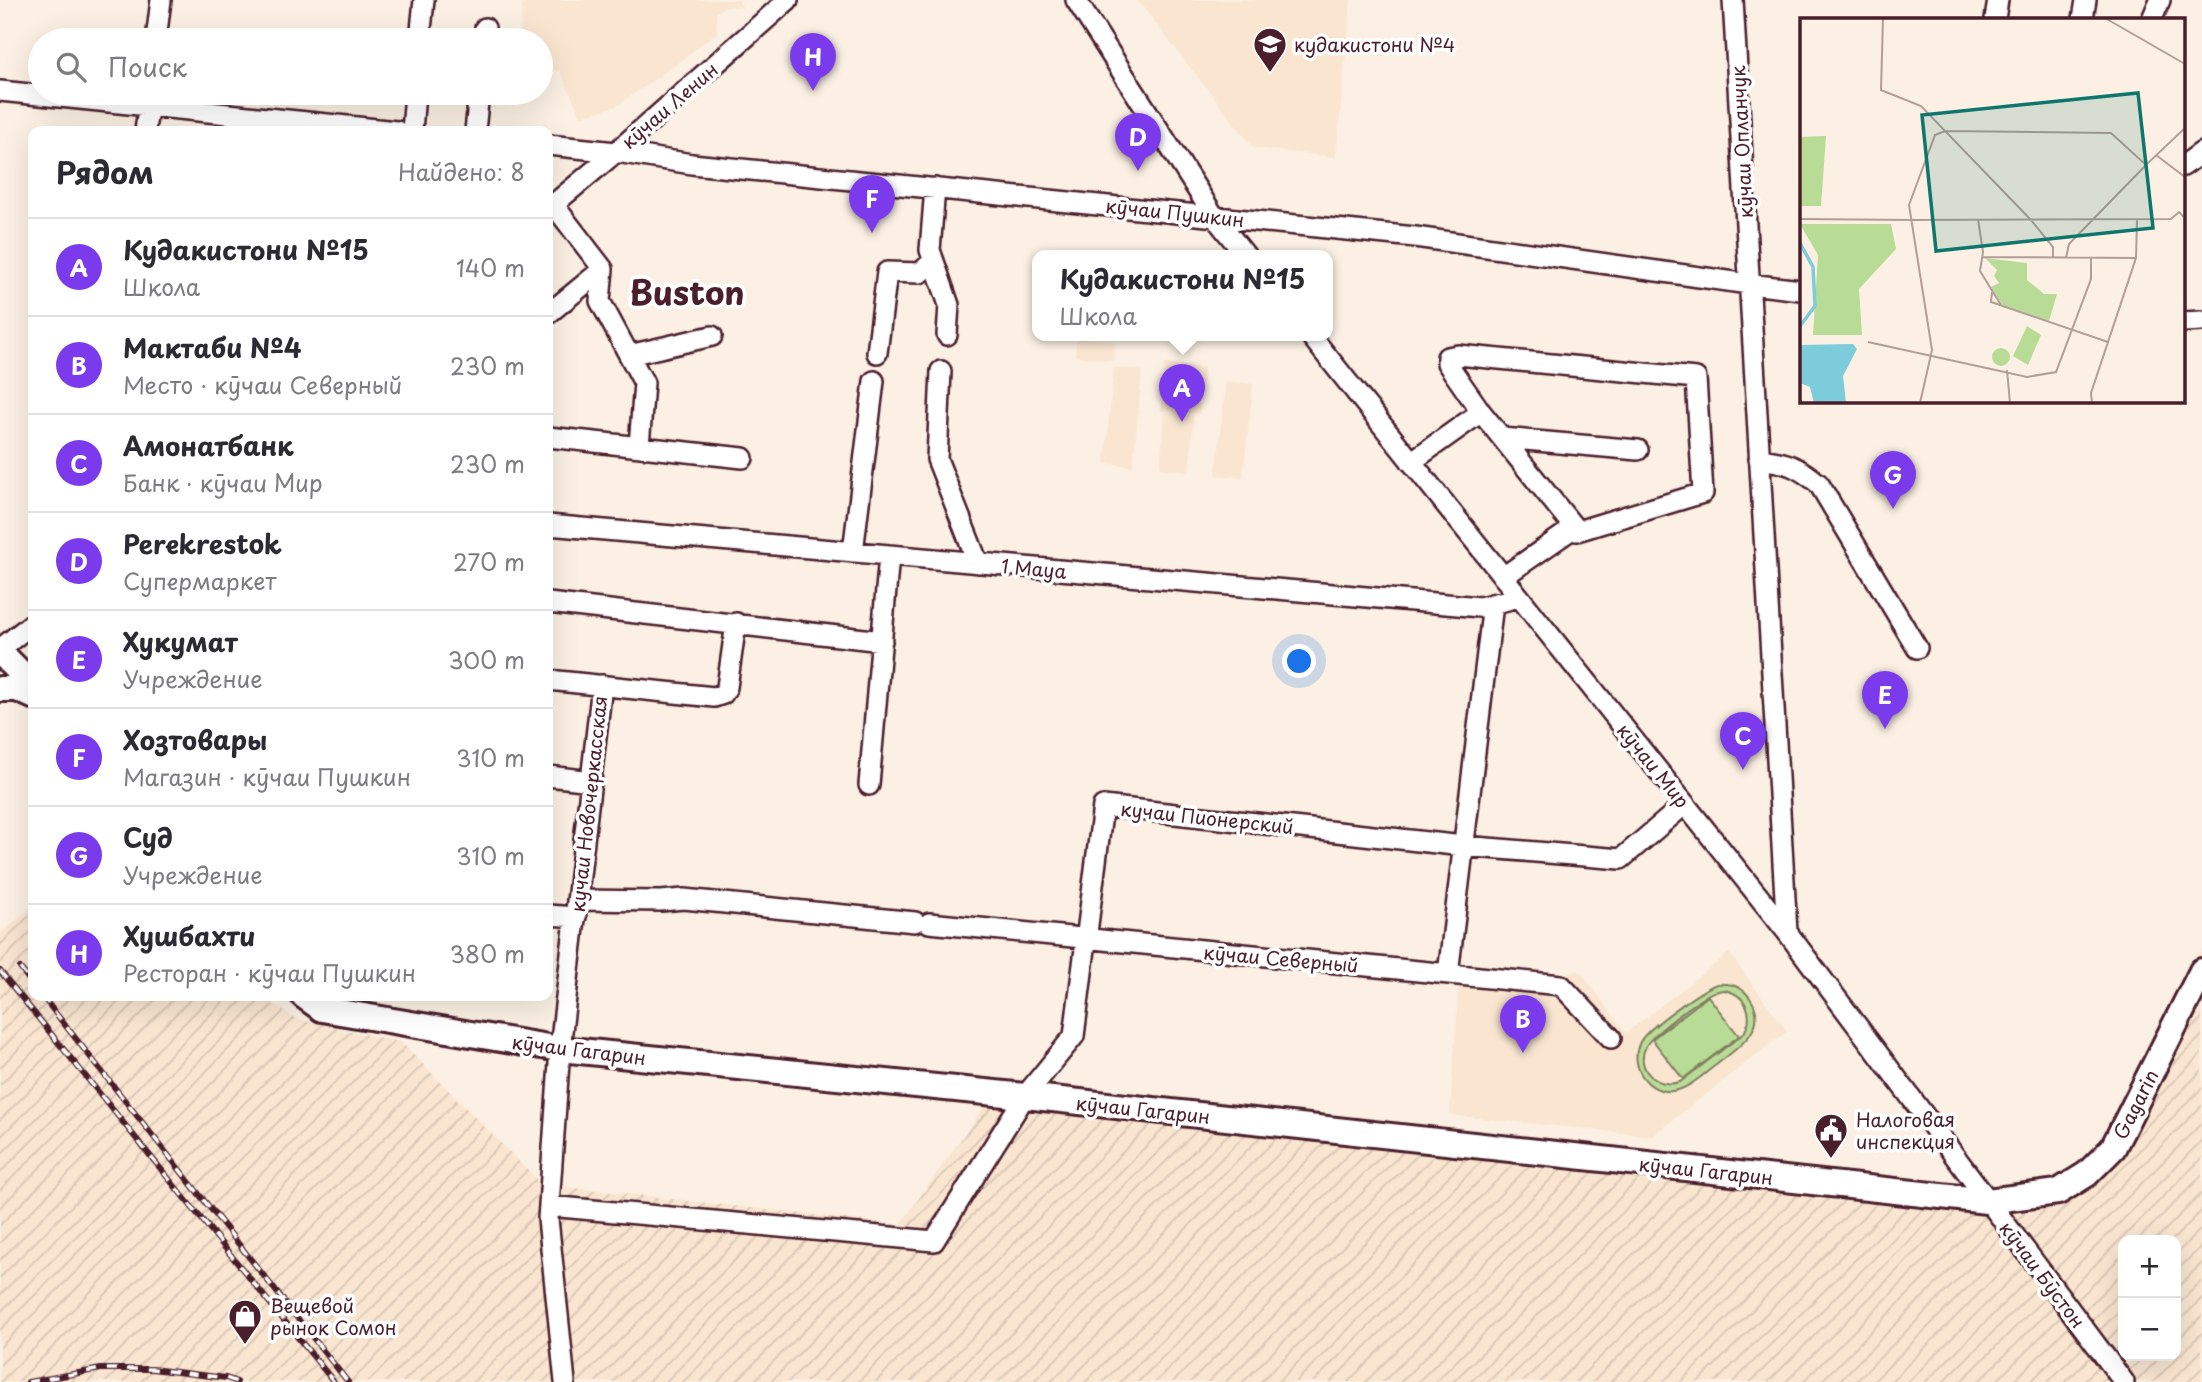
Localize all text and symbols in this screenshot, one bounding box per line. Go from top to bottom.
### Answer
inset map [1800,18,2184,402]
school or university icon: кудакистони №4 [1251,25,1289,74]
search box [28,28,553,105]
place label: кудакистони №4 [1294,30,1455,58]
pin: H [790,33,836,91]
text: Поиск [108,47,187,86]
icon: search [52,48,90,86]
street label: кӯчаи Ленин [615,55,723,155]
street label: кӯчаи Опланчук [1723,64,1759,219]
pin: D [1115,113,1161,171]
text: Рядом [56,149,154,194]
text: Найдено: 8 [398,154,525,189]
pin: F [849,175,895,233]
street label: кӯчаи Пушкин [1104,191,1246,233]
text: Кудакистони №15 [123,230,369,269]
text: A [70,250,88,285]
text: 140 m [456,250,525,285]
popup [1032,250,1333,341]
text: Кудакистони №15 [1060,259,1305,298]
district label: Buston [629,266,745,316]
text: Школа [123,269,200,304]
text: Школа [1060,298,1137,333]
text: Мактаби №4 [123,328,302,367]
text: B [71,348,87,383]
text: 230 m [450,348,525,383]
pin: A [1159,364,1205,422]
text: Место · кӯчаи Северный [123,367,402,402]
text: Амонатбанк [123,426,294,465]
text: C [70,446,88,481]
text: 230 m [450,446,525,481]
pin: G [1870,451,1916,509]
text: Банк · кӯчаи Мир [123,465,323,500]
text: Perekrestok [123,524,282,563]
text: D [70,544,88,579]
text: 270 m [453,544,525,579]
street label: 1 Maya [1000,551,1068,585]
text: Супермаркет [123,563,277,598]
text: Хукумат [123,622,238,661]
text: E [72,642,86,677]
text: 300 m [448,642,525,677]
your location [1282,644,1316,678]
text: Учреждение [123,661,263,696]
pin: E [1862,671,1908,729]
street label: кучаи Новочеркасская [563,694,613,914]
pin: C [1720,712,1766,770]
street label: кӯчаи Мир [1611,717,1697,813]
text: Хозтовары [123,720,267,759]
text: F [72,740,86,775]
text: 310 m [456,740,525,775]
text: Магазин · кӯчаи Пушкин [123,759,411,794]
street label: кучаи Пионерский [1119,794,1295,840]
text: Суд [123,818,173,857]
text: G [70,838,88,873]
text: 310 m [456,838,525,873]
text: Учреждение [123,857,263,892]
text: Хушбахти [123,916,256,955]
text: H [70,936,88,971]
text: 380 m [450,936,525,971]
street label: кӯчаи Северный [1202,937,1360,979]
text: Ресторан · кӯчаи Пушкин [123,955,416,990]
pin: B [1500,995,1546,1053]
street label: кӯчаи Гагарин [510,1027,648,1071]
street label: Gagarin [2106,1064,2164,1144]
street label: кӯчаи Гагарин [1074,1088,1212,1130]
place label: Налоговая инспекция [1856,1105,1955,1155]
public building icon: Налоговая инспекция [1812,1111,1850,1160]
street label: кӯчаи Гагарин [1637,1149,1775,1191]
street label: кӯчаи Бӯстон [1994,1215,2092,1333]
map controls [2118,1235,2181,1361]
button: + [2118,1235,2181,1298]
place label: Вещевой рынок Сомон [270,1291,397,1341]
shop icon: Вещевой рынок Сомон [226,1297,264,1346]
button: − [2118,1298,2181,1361]

